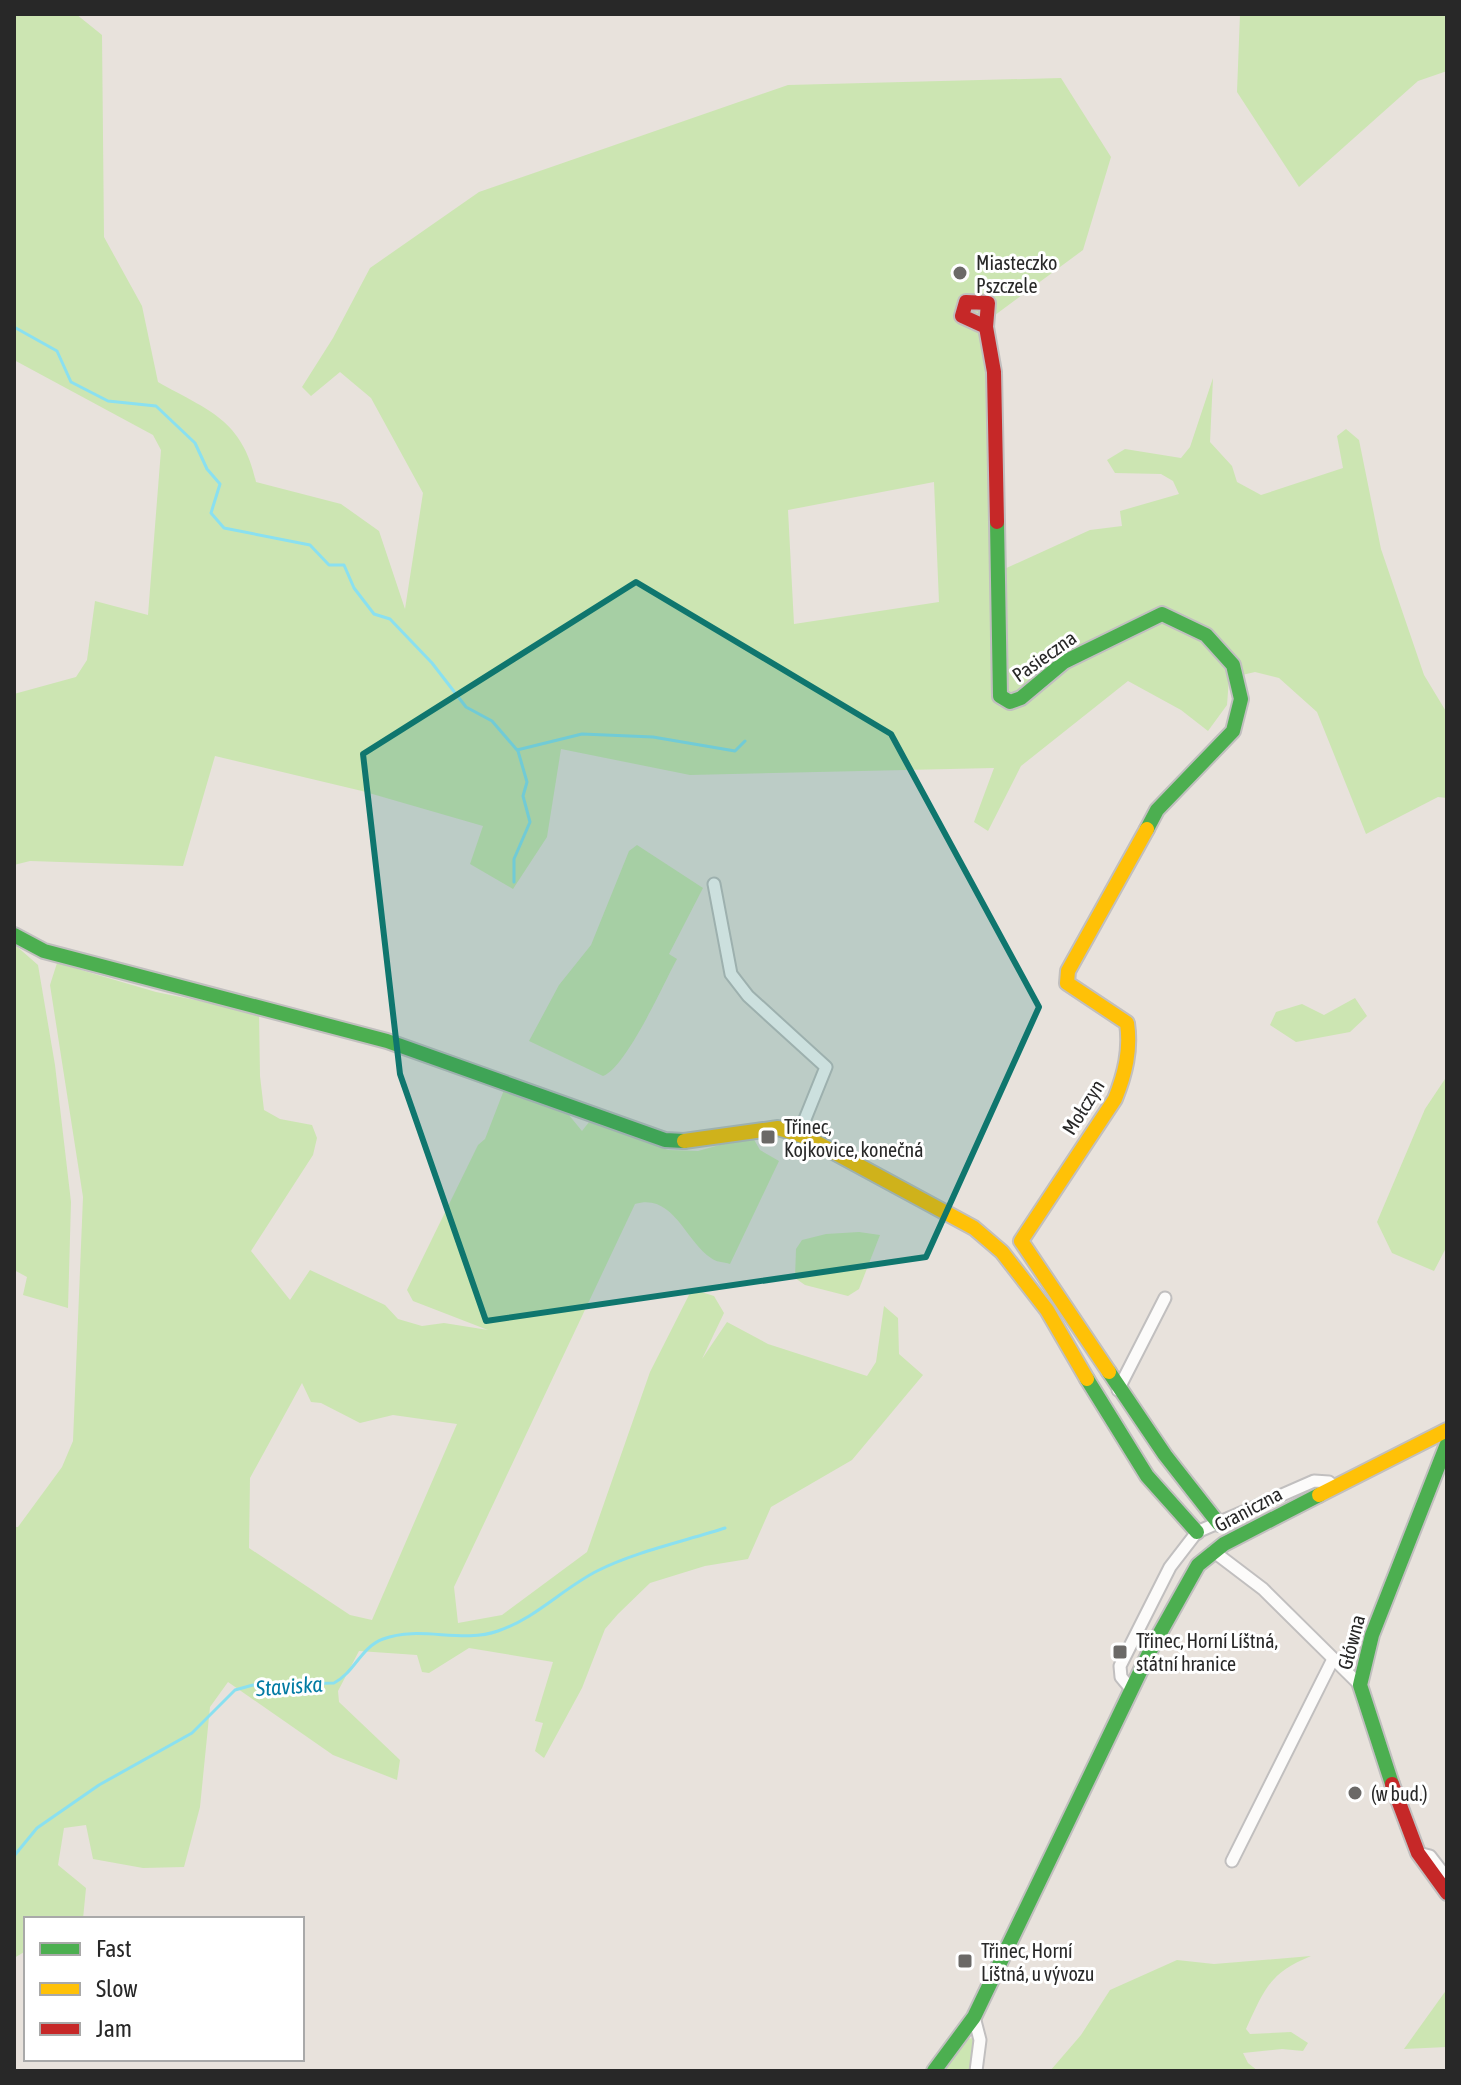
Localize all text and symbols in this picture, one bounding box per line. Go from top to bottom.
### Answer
place label: Miasteczko Pszczele [976,251,1057,297]
marker: Miasteczko Pszczele [951,264,969,282]
street label: Pasieczna [1008,626,1080,686]
street label: Mołczyn [1057,1075,1109,1139]
place label: Třinec, Kojkovice, konečná [784,1115,924,1161]
marker: Třinec, Kojkovice, konečná [759,1128,777,1146]
street label: Graniczna [1210,1482,1286,1536]
street label: Główna [1333,1612,1369,1672]
place label: Třinec, Horní Líštná, státní hranice [1136,1629,1278,1675]
marker: Třinec, Horní Líštná, státní hranice [1111,1643,1129,1661]
water label: Staviska [254,1671,323,1701]
place label: (w bud.) [1371,1782,1427,1805]
marker: (w bud.) [1346,1784,1364,1802]
legend [24,1917,304,2061]
text: Fast [96,1935,132,1962]
place label: Třinec, Horní Líštná, u vývozu [981,1939,1094,1985]
marker: Třinec, Horní Líštná, u vývozu [956,1952,974,1970]
text: Slow [96,1975,138,2002]
text: Jam [96,2015,132,2042]

